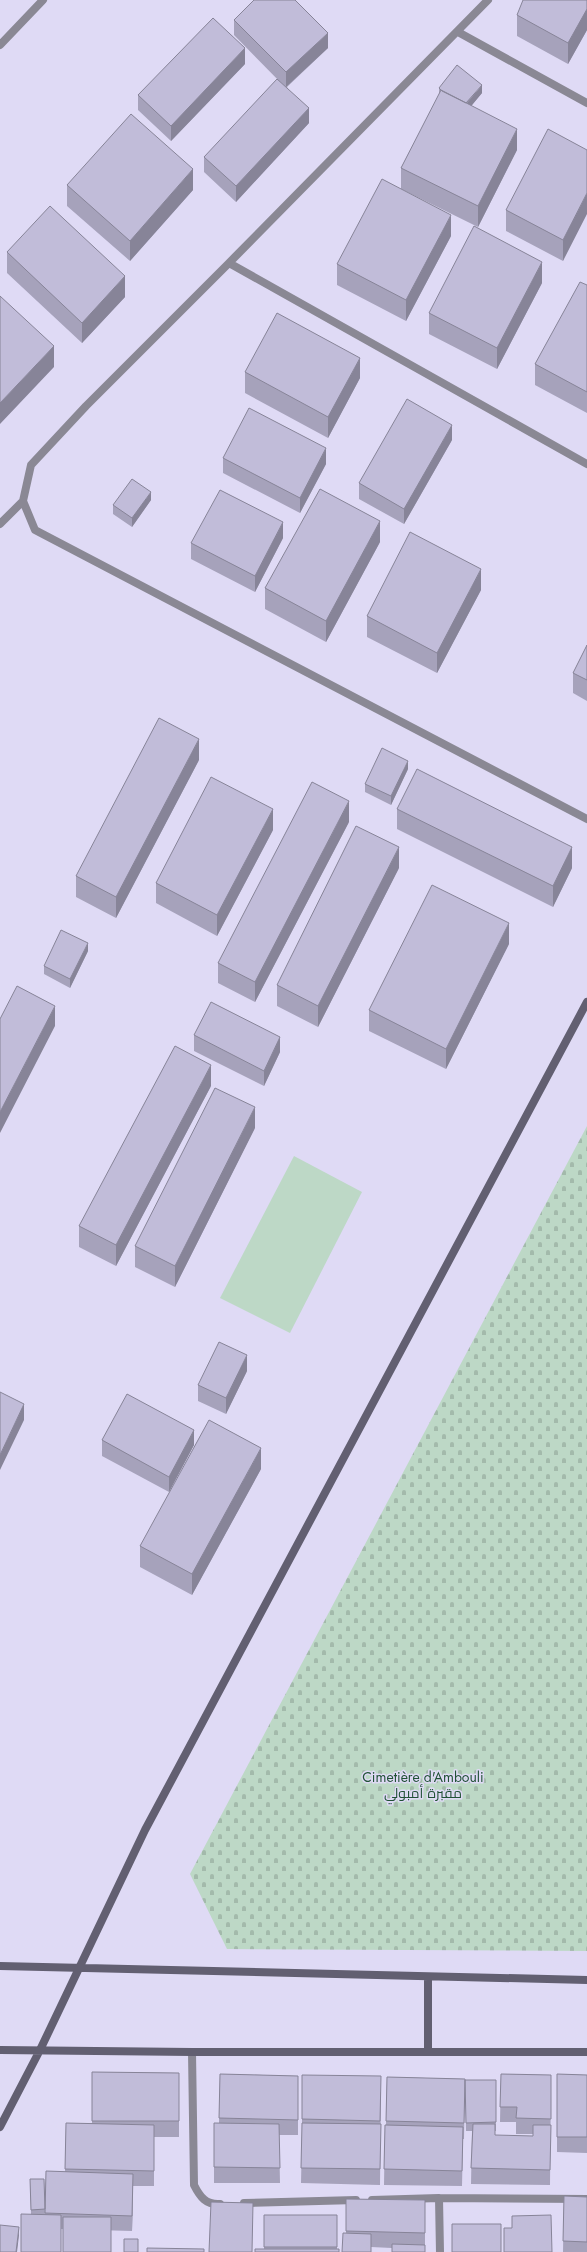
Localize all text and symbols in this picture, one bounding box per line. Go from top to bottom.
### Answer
park label: Cimetière d'Ambouli مقبرة أمبولي [362,1767,484,1805]

